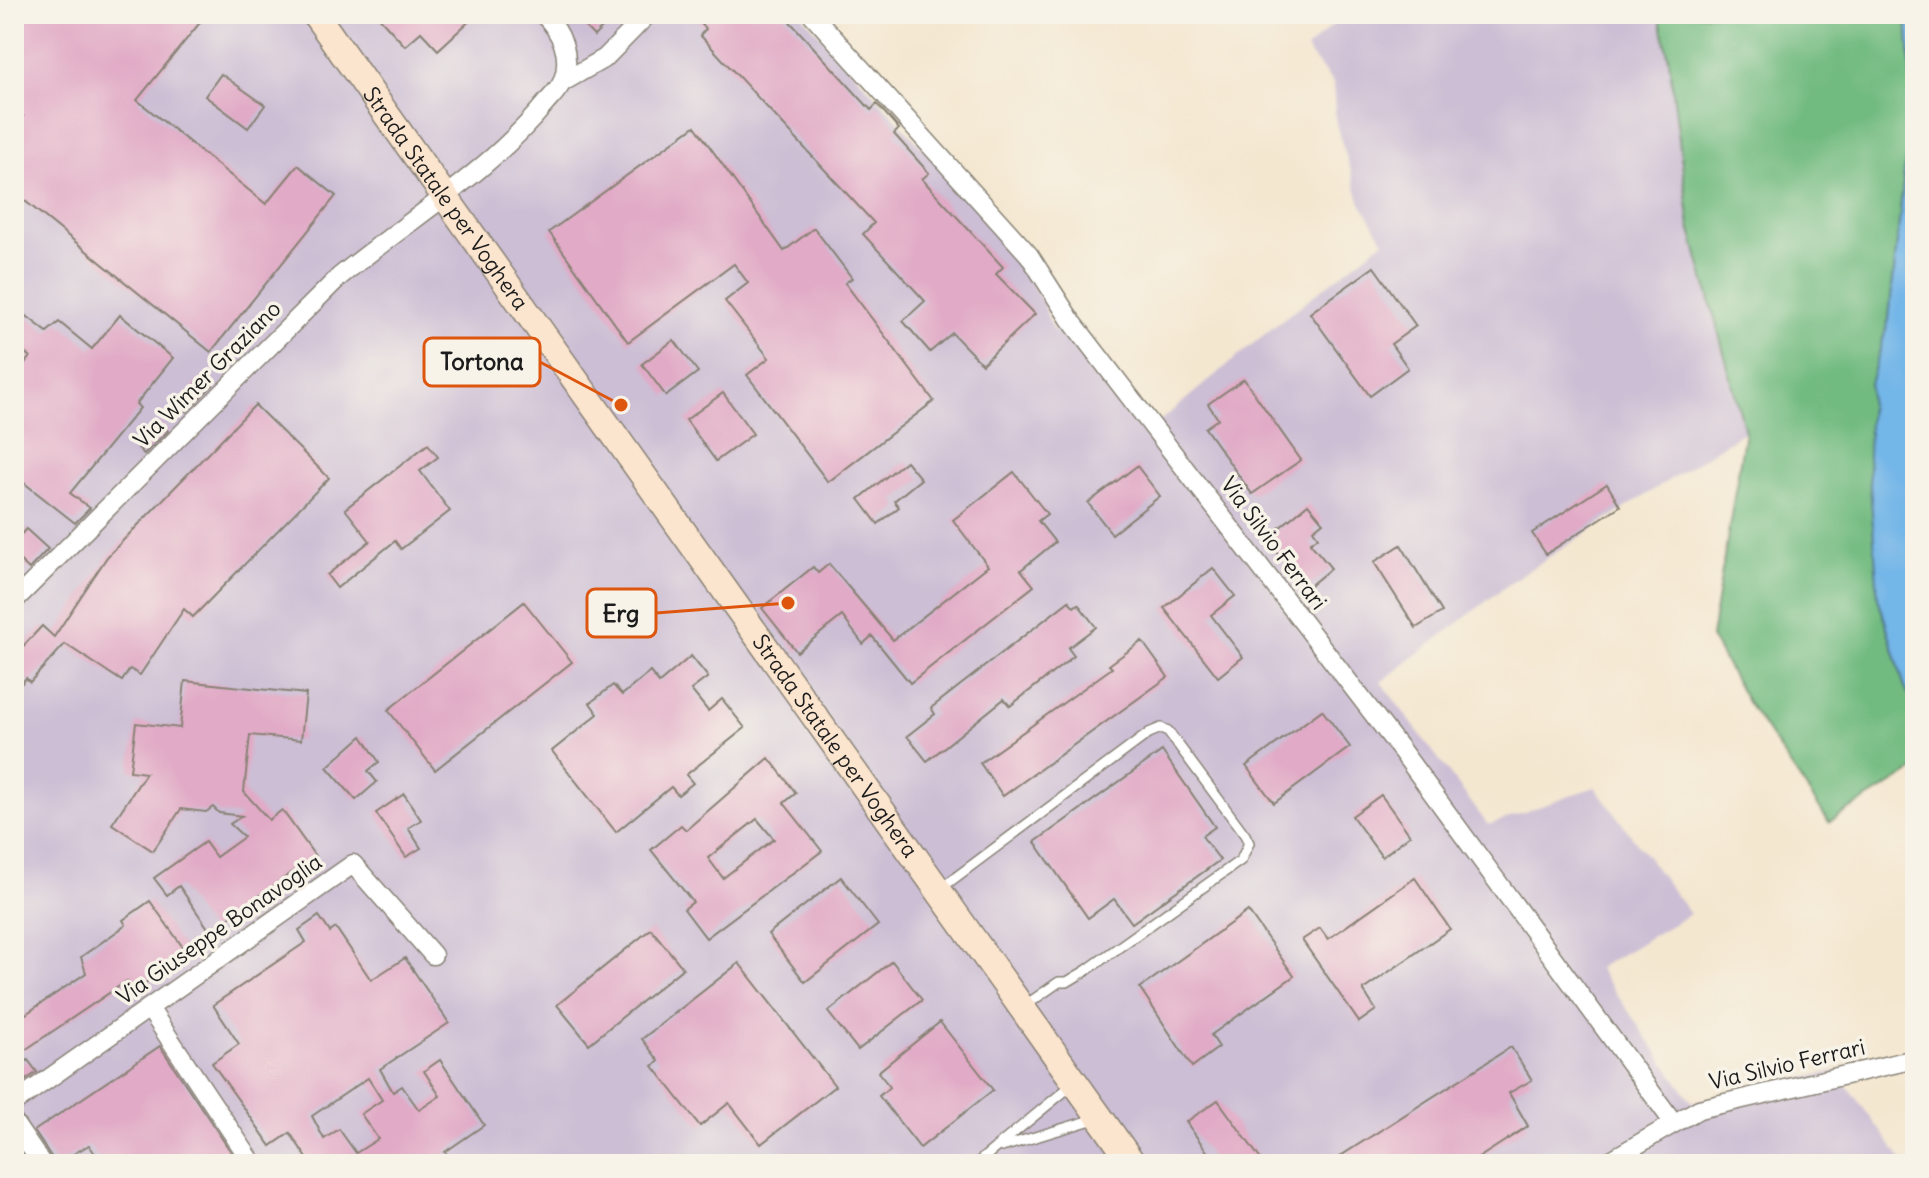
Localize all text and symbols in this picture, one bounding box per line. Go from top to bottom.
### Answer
street label: Strada Statale per Voghera [357,81,535,315]
street label: Via Wimer Graziano [127,294,287,454]
callout: Tortona [424,338,540,386]
text: Tortona [440,346,524,376]
street label: Via Silvio Ferrari [1215,471,1333,615]
callout: Erg [587,589,656,637]
text: Erg [603,598,639,628]
street label: Strada Statale per Voghera [747,629,924,863]
street label: Via Giuseppe Bonavoglia [111,848,327,1010]
street label: Via Silvio Ferrari [1706,1032,1868,1096]

